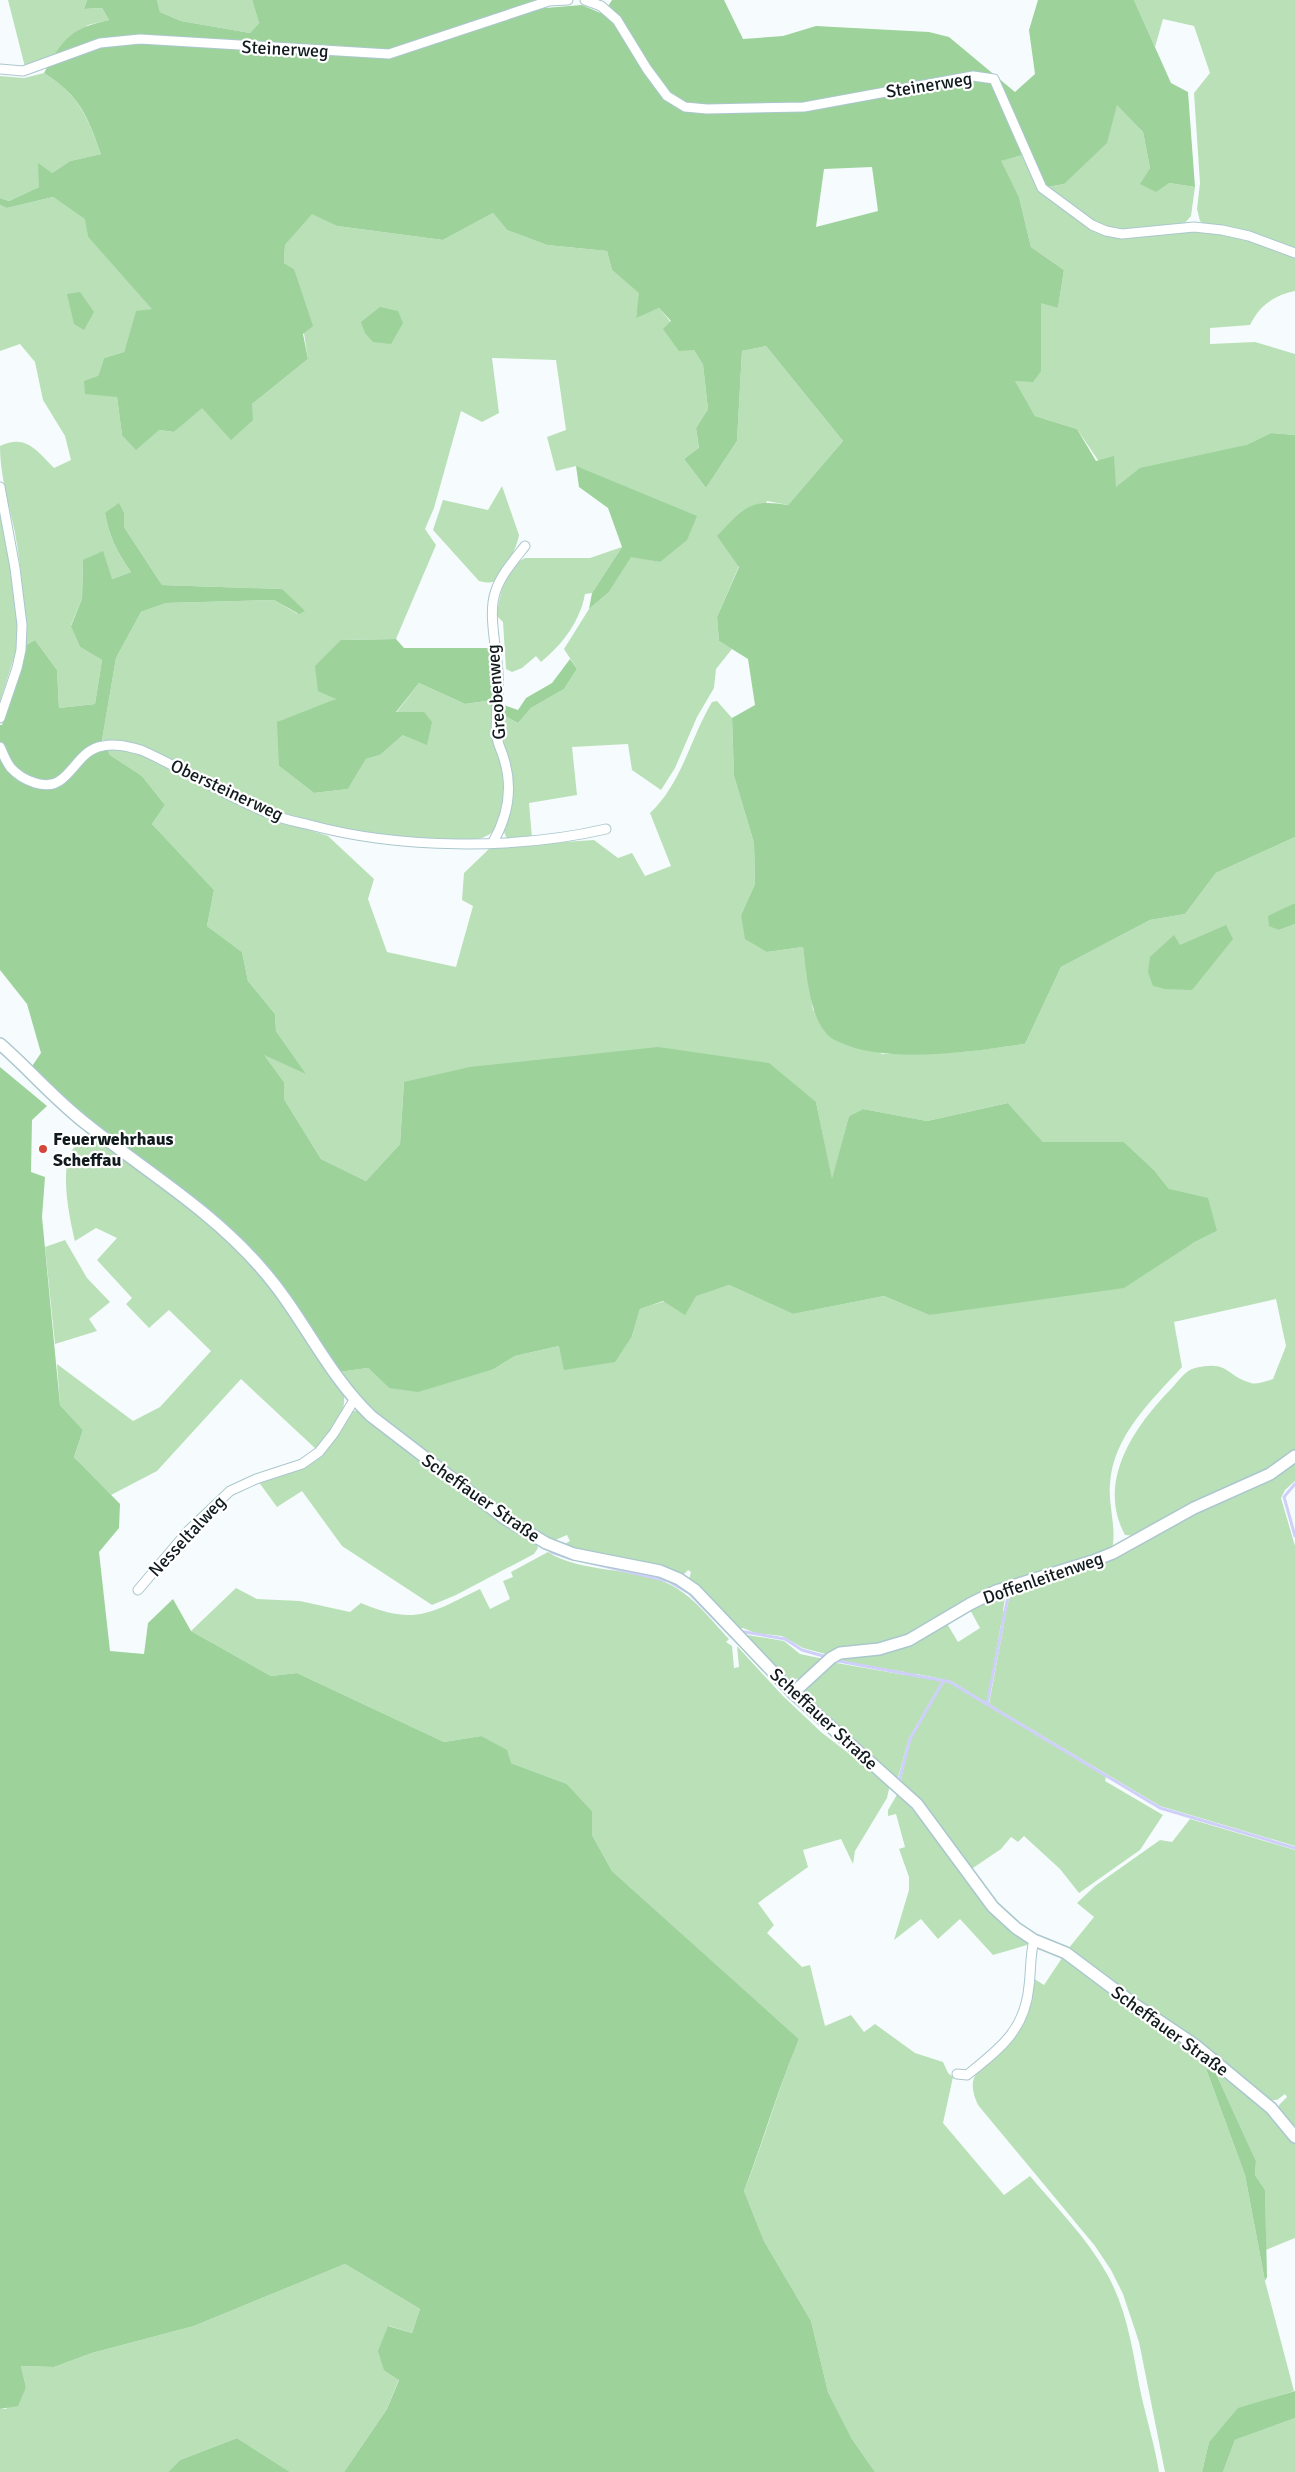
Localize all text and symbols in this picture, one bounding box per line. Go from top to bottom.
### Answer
street label: Steinerweg [241,36,329,62]
street label: Steinerweg [884,67,974,103]
street label: Greobenweg [482,644,510,740]
street label: Obersteinerweg [167,754,287,826]
place label: Feuerwehrhaus Scheffau [53,1128,174,1171]
marker: Feuerwehrhaus Scheffau [37,1143,49,1155]
street label: Scheffauer Straße [418,1449,544,1547]
street label: Nesseltalweg [144,1491,230,1581]
street label: Doffenleitenweg [980,1547,1106,1609]
street label: Scheffauer Straße [765,1663,883,1775]
street label: Scheffauer Straße [1107,1981,1233,2081]

